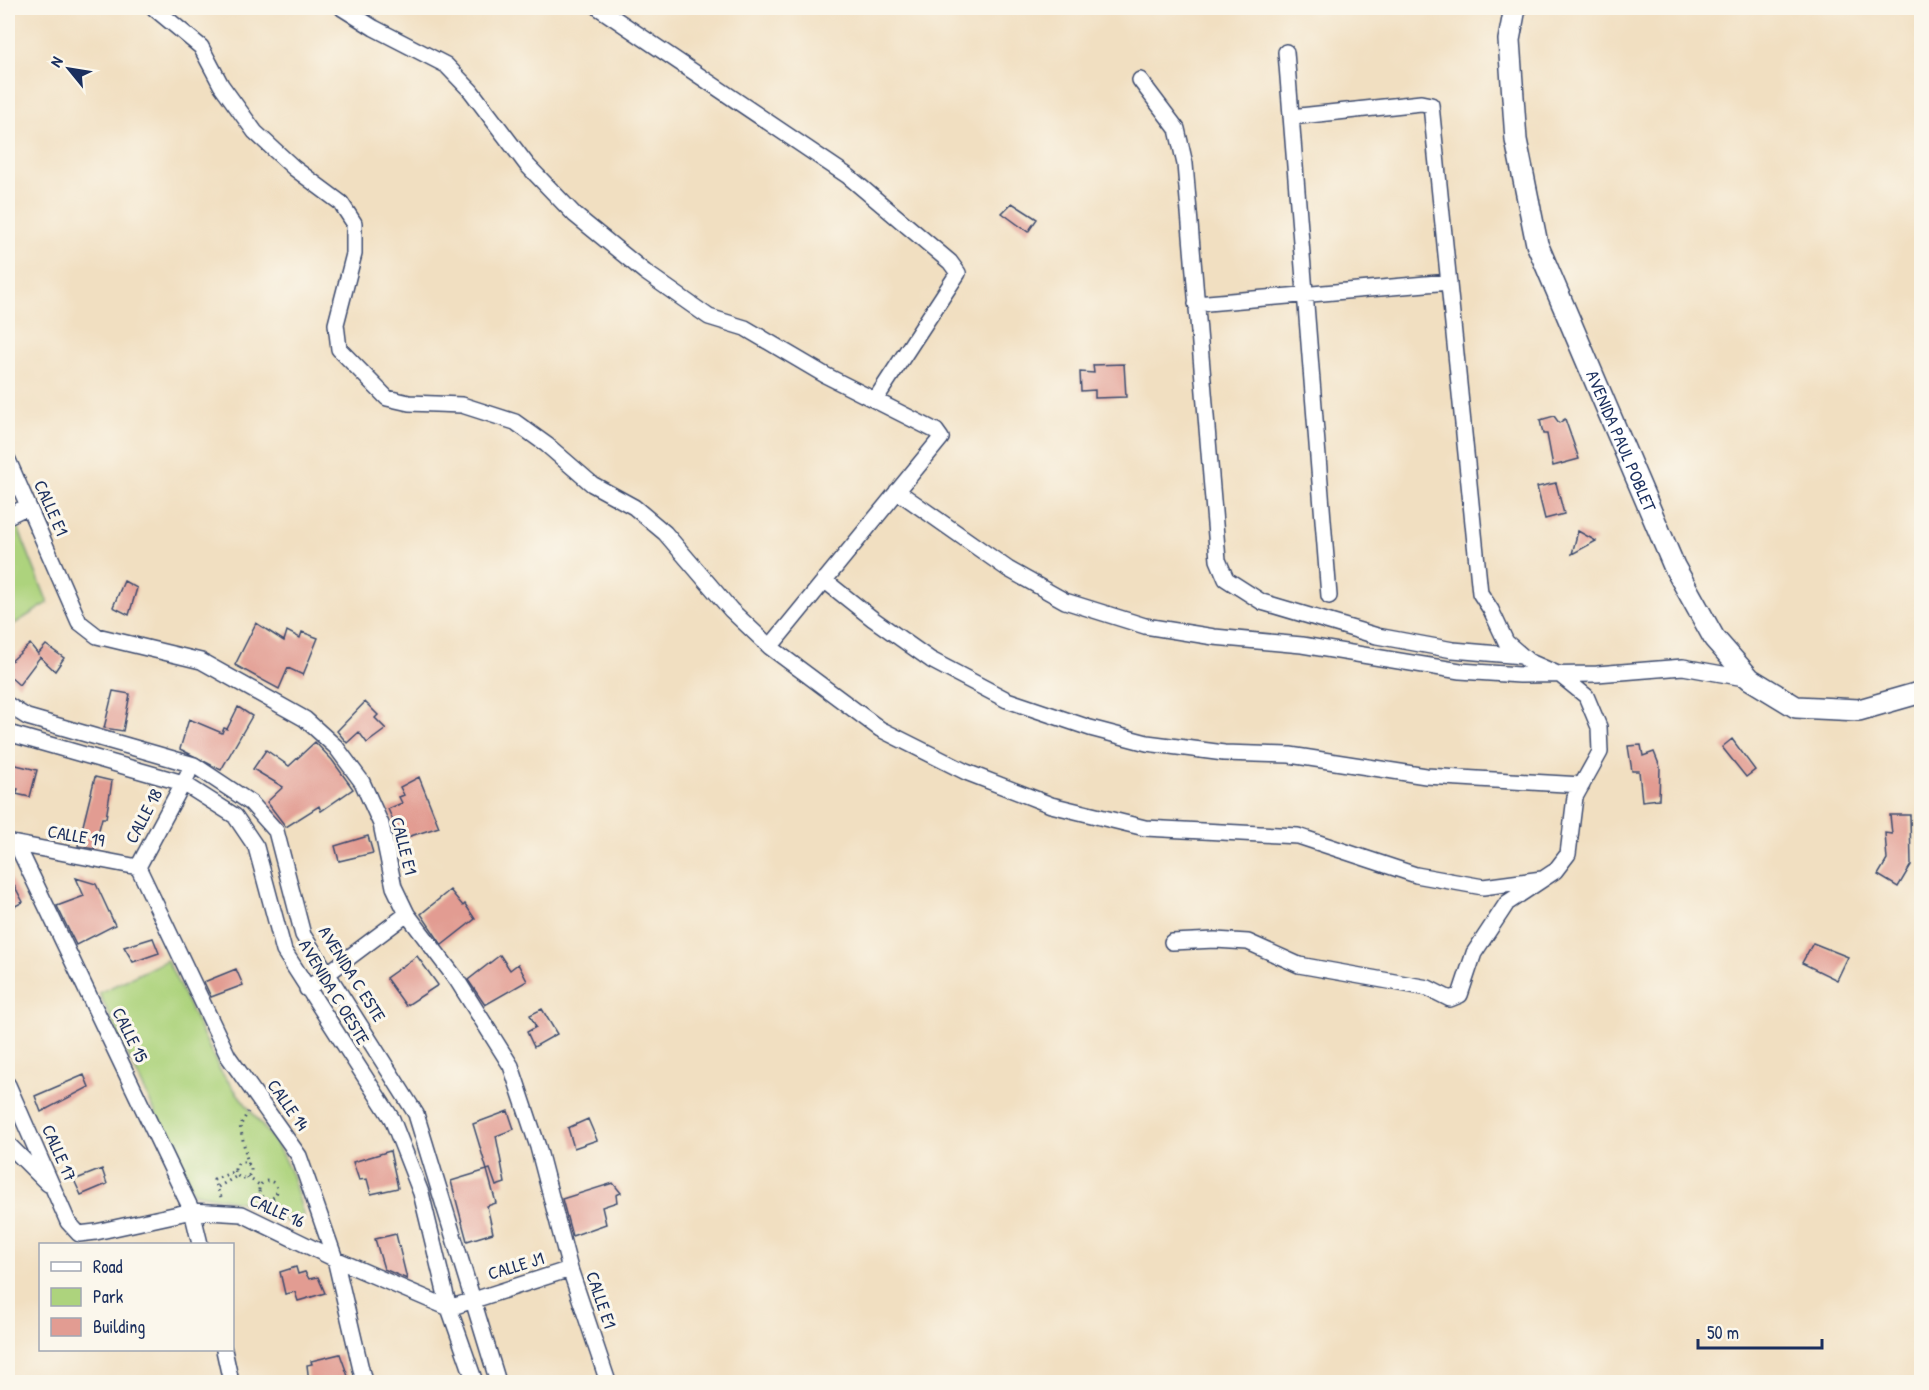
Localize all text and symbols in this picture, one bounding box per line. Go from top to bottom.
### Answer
north arrow [39,39,99,99]
text: N [44,52,68,71]
street label: AVENIDA PAUL POBLET [1580,366,1663,516]
street label: CALLE E1 [28,476,75,540]
street label: CALLE 18 [119,784,168,847]
street label: CALLE E1 [385,814,424,877]
street label: CALLE 19 [46,818,107,853]
street label: AVENIDA C ESTE [313,921,392,1026]
street label: AVENIDA C OESTE [293,934,376,1049]
street label: CALLE 15 [106,1003,155,1067]
street label: CALLE 14 [262,1074,315,1136]
street label: CALLE 17 [36,1120,83,1185]
street label: CALLE 16 [246,1187,309,1234]
legend [39,1243,234,1351]
street label: CALLE J1 [485,1245,547,1286]
text: Road [93,1254,123,1279]
street label: CALLE E1 [580,1268,623,1332]
text: Park [93,1284,124,1309]
scale bar [1698,1312,1822,1350]
text: Building [93,1314,145,1339]
text: 50 m [1707,1320,1739,1345]

